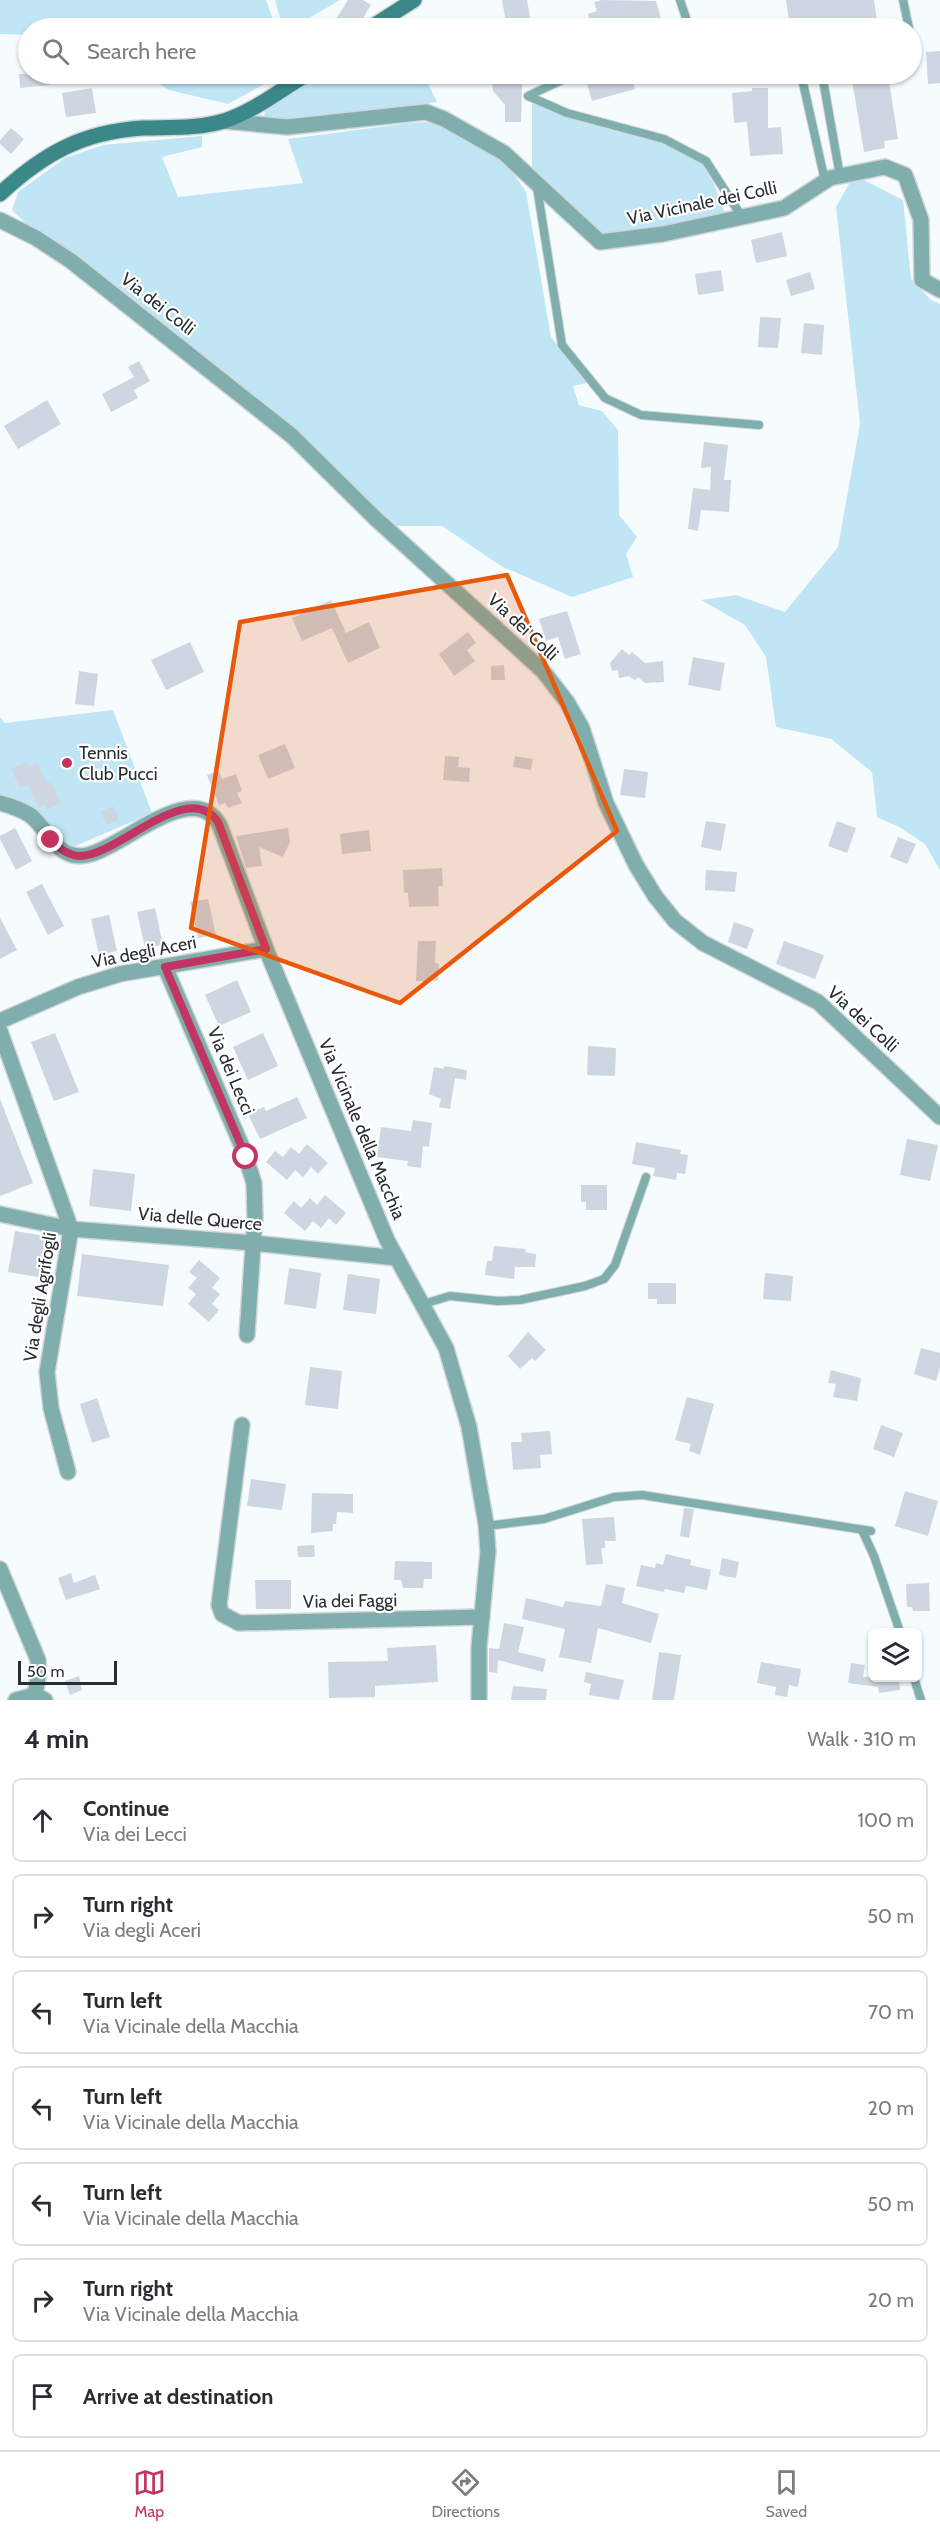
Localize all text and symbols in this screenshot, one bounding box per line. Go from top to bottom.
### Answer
search box [18,18,922,84]
icon: search [39,35,72,68]
text: Search here [87,38,196,65]
street label: Via Vicinale dei Colli [625,176,779,230]
street label: Via dei Colli [116,268,200,340]
street label: Via dei Colli [483,589,563,665]
place label: Tennis Club Pucci [79,742,157,785]
marker: Tennis Club Pucci [60,756,74,770]
route end [37,826,63,852]
street label: Via degli Aceri [90,931,198,973]
street label: Via dei Colli [823,981,903,1057]
street label: Via dei Lecci [203,1024,259,1118]
street label: Via Vicinale della Macchia [314,1035,410,1223]
route start [232,1143,258,1169]
street label: Via delle Querce [137,1203,263,1235]
street label: Via degli Agrifogli [19,1231,61,1363]
street label: Via dei Faggi [303,1589,397,1613]
map controls [868,1628,922,1682]
button: layers [868,1628,922,1682]
scale bar [18,1658,117,1686]
text: 50 m [27,1662,64,1681]
text: 4 min [24,1723,89,1755]
text: Walk · 310 m [808,1727,916,1751]
text: Continue [83,1795,169,1822]
icon: ahead [26,1804,59,1837]
text: 100 m [858,1808,914,1832]
text: Via dei Lecci [83,1822,187,1846]
text: Turn right [83,1891,173,1918]
icon: right [26,1900,59,1933]
text: 50 m [867,1904,914,1928]
text: Via degli Aceri [83,1918,201,1942]
text: Turn left [83,1987,162,2014]
icon: left [26,1996,59,2029]
text: 70 m [868,2000,914,2024]
text: Via Vicinale della Macchia [83,2014,299,2038]
text: Turn left [83,2083,162,2110]
icon: left [26,2092,59,2125]
text: 20 m [868,2096,914,2120]
text: Via Vicinale della Macchia [83,2110,299,2134]
text: Turn left [83,2179,162,2206]
icon: left [26,2188,59,2221]
text: 50 m [867,2192,914,2216]
text: Via Vicinale della Macchia [83,2206,299,2230]
text: Turn right [83,2275,173,2302]
icon: right [26,2284,59,2317]
text: 20 m [868,2288,914,2312]
text: Via Vicinale della Macchia [83,2302,299,2326]
icon: arrive [26,2380,59,2413]
text: Arrive at destination [83,2383,273,2410]
tab: Map [133,2466,166,2521]
tab: Directions [432,2466,500,2521]
tab: Saved [766,2466,807,2521]

